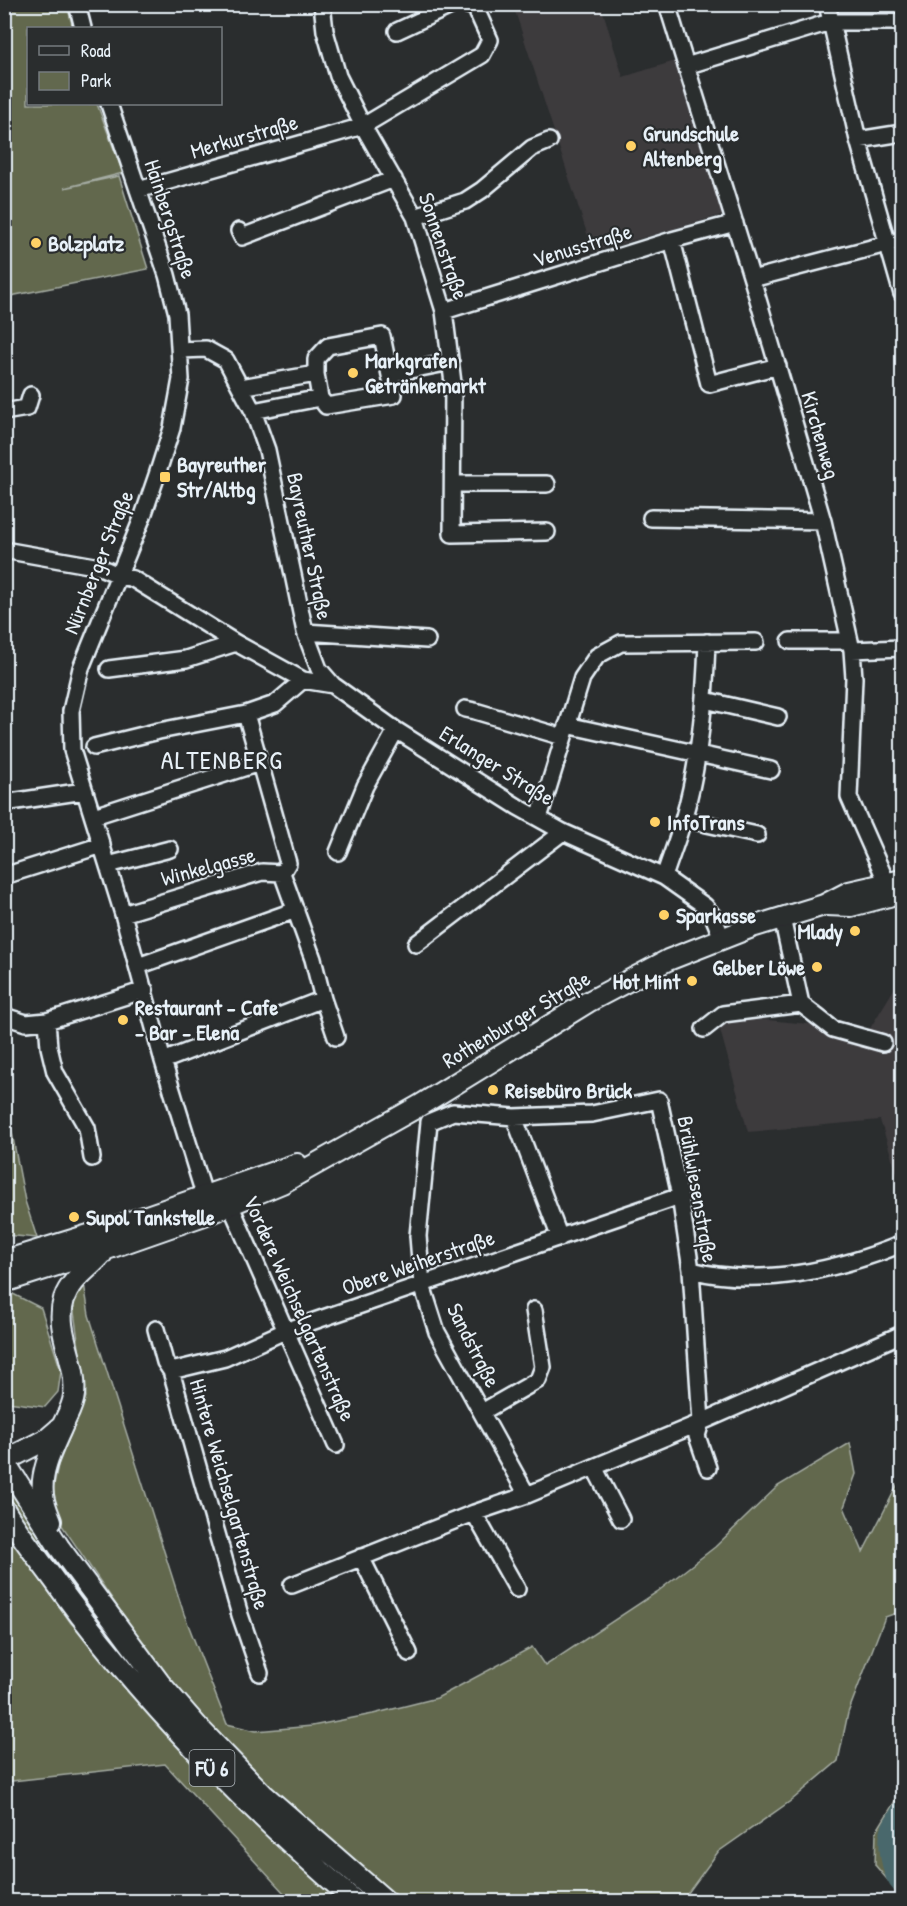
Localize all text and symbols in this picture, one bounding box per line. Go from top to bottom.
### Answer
legend [27,27,222,105]
text: Road [81,38,111,63]
text: Park [81,68,112,93]
street label: Merkurstraße [187,106,301,166]
place label: Grundschule Altenberg [643,118,739,174]
marker: Grundschule Altenberg [624,139,638,153]
street label: Hainbergstraße [138,156,204,283]
street label: Sonnenstraße [412,189,476,304]
street label: Venusstraße [529,216,635,274]
place label: Bolzplatz [48,228,125,259]
marker: Bolzplatz [29,236,43,250]
place label: Markgrafen Getränkemarkt [365,345,487,400]
marker: Markgrafen Getränkemarkt [346,366,360,380]
street label: Kirchenweg [794,388,848,482]
place label: Bayreuther Str/Altbg [177,449,267,505]
marker: Bayreuther Str/Altbg [158,470,172,484]
street label: Bayreuther Straße [280,470,340,622]
street label: Nürnberger Straße [56,485,141,638]
street label: Erlanger Straße [434,718,560,812]
district label: ALTENBERG [161,742,283,777]
place label: InfoTrans [667,807,745,837]
marker: InfoTrans [648,815,662,829]
street label: Winkelgasse [158,839,259,893]
place label: Sparkasse [676,900,756,931]
marker: Sparkasse [657,908,671,922]
place label: Mlady [798,916,844,947]
marker: Mlady [848,924,862,938]
place label: Gelber Löwe [712,952,805,982]
marker: Gelber Löwe [810,960,824,974]
street label: Rothenburger Straße [436,963,596,1075]
place label: Hot Mint [613,966,681,996]
marker: Hot Mint [685,974,699,988]
place label: Restaurant - Cafe - Bar - Elena [135,992,278,1047]
marker: Restaurant - Cafe - Bar - Elena [116,1013,130,1027]
place label: Reisebüro Brück [505,1075,633,1105]
marker: Reisebüro Brück [486,1083,500,1097]
street label: Brühlwiesenstraße [670,1113,726,1265]
street label: Vordere Weichselgartenstraße [237,1190,363,1426]
place label: Supol Tankstelle [86,1202,215,1233]
marker: Supol Tankstelle [67,1210,81,1224]
street label: Obere Weiherstraße [338,1222,499,1302]
street label: Sandstraße [440,1298,508,1392]
street label: Hintere Weichselgartenstraße [183,1375,277,1613]
road number: FÜ 6 [190,1750,234,1786]

